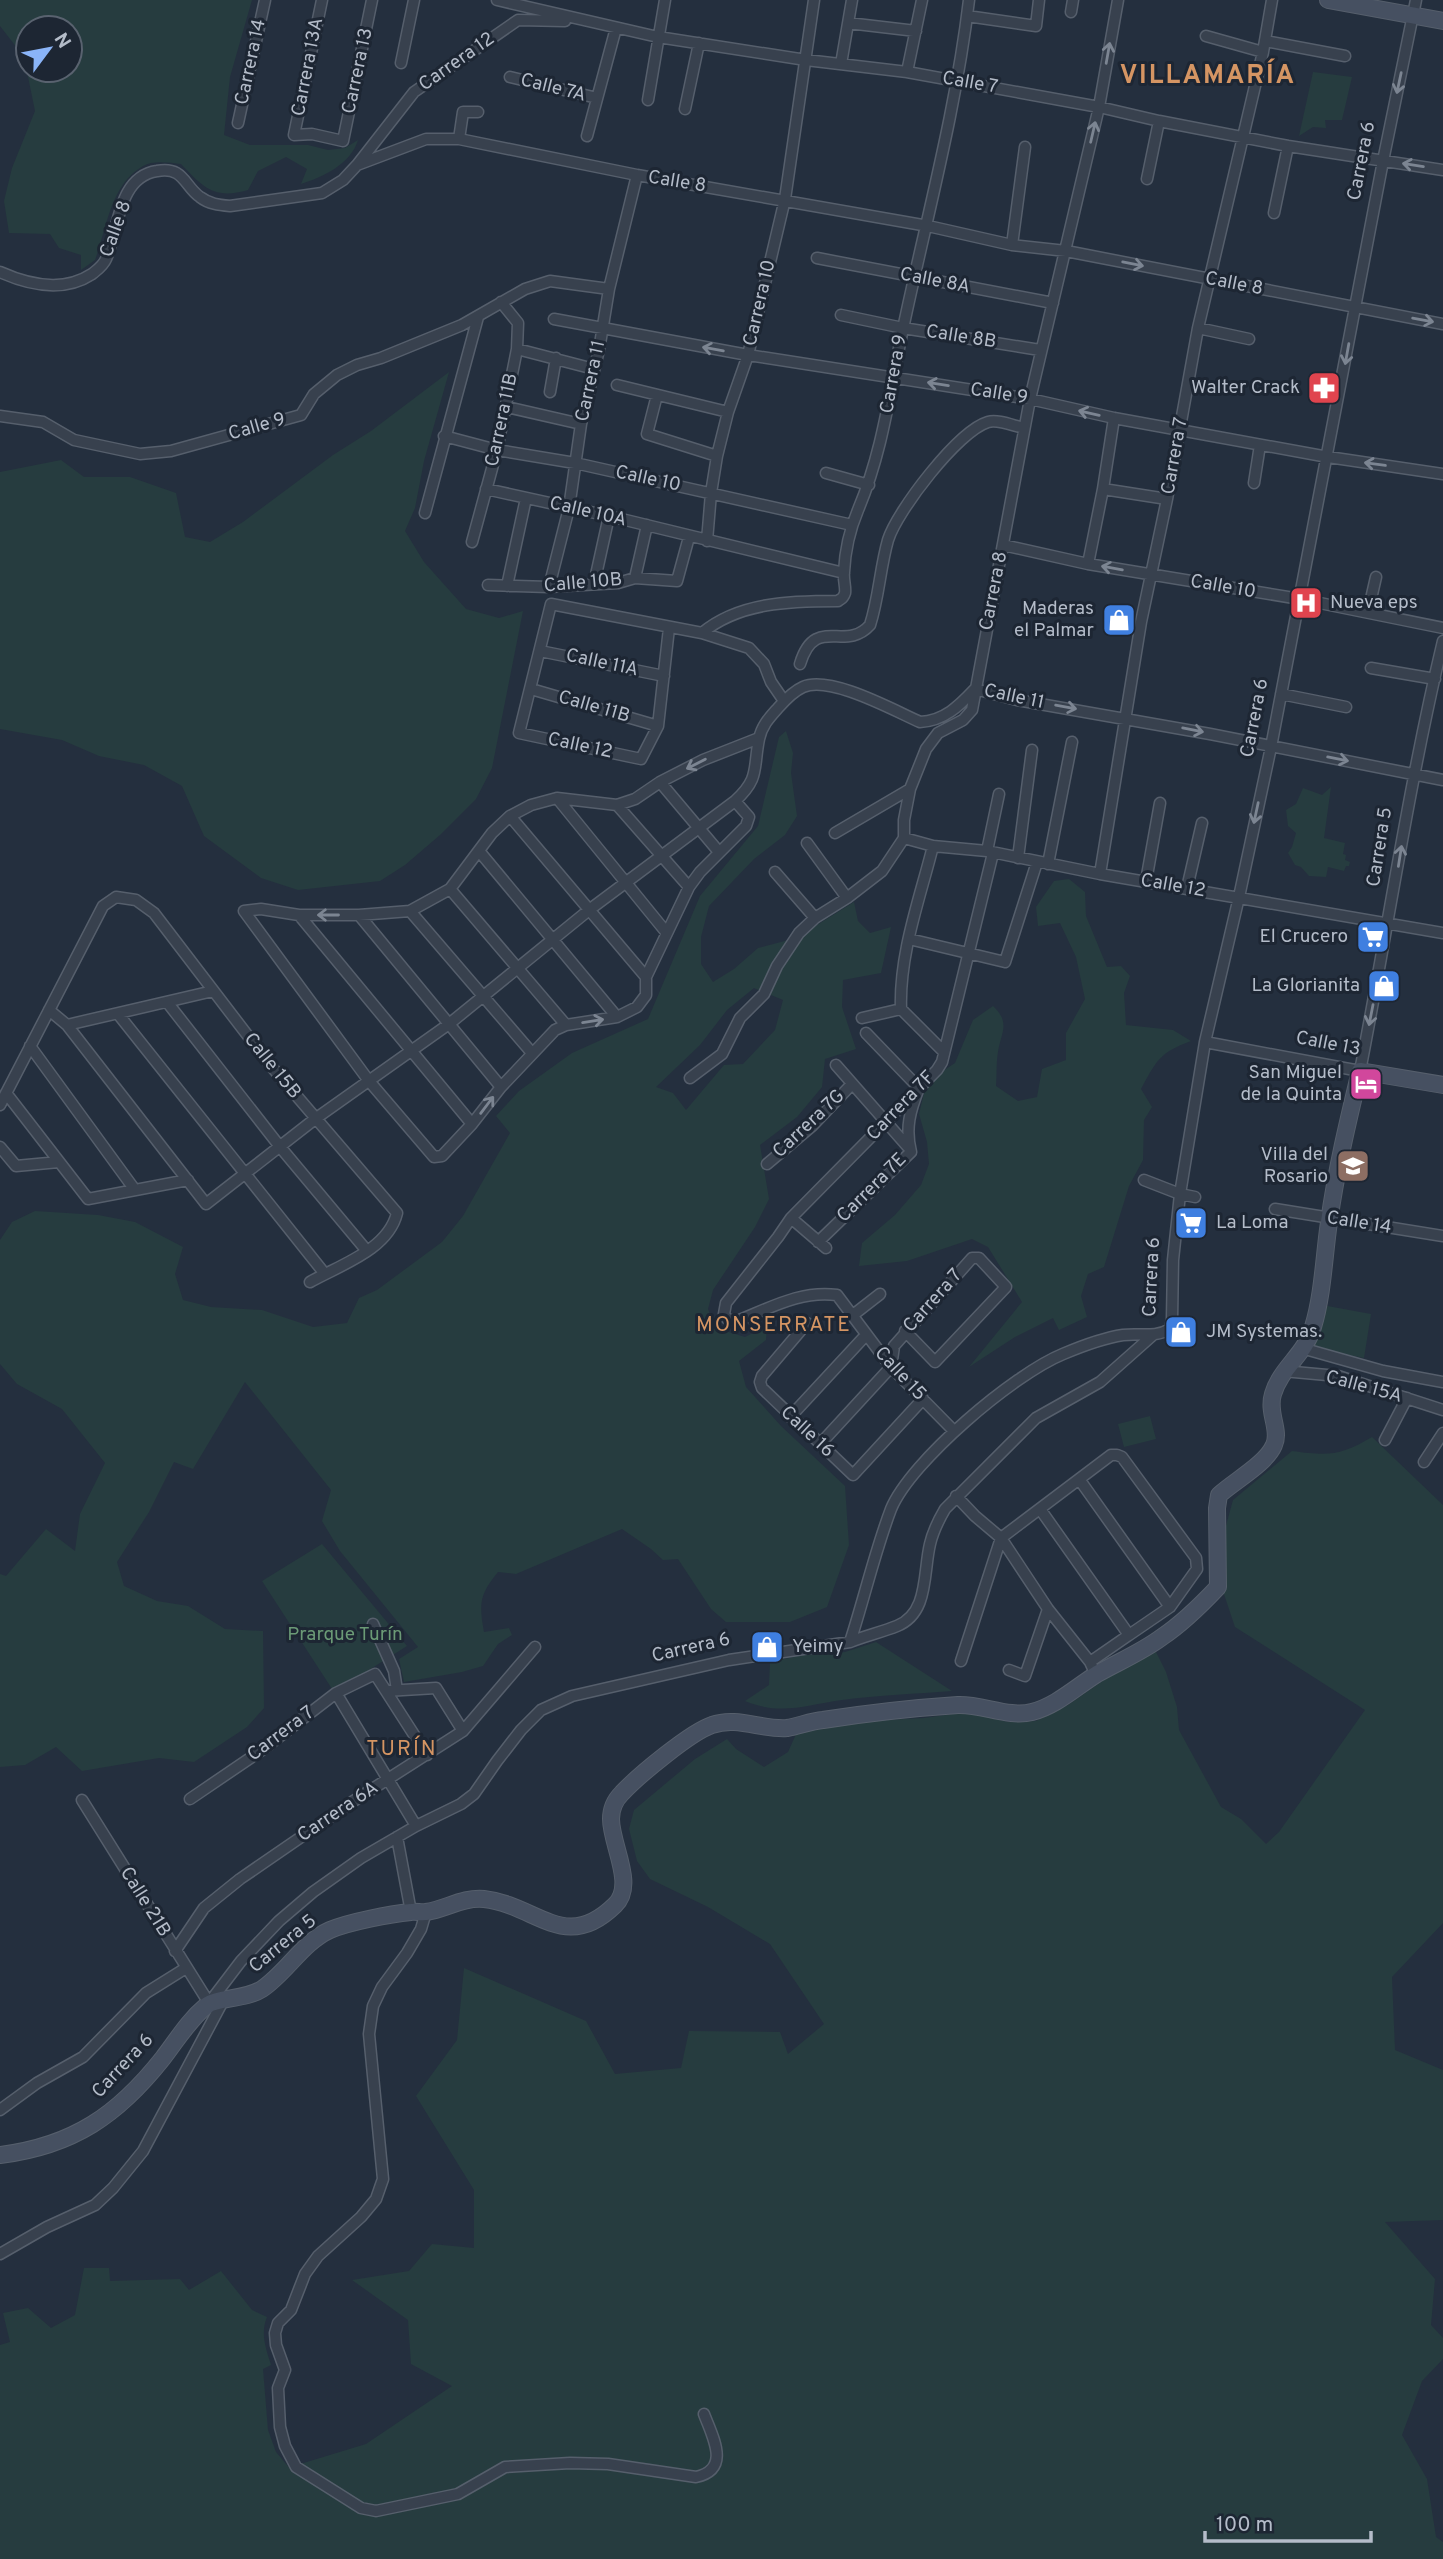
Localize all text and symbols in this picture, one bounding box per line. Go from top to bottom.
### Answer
north arrow [14,14,84,84]
street label: Carrera 13A [287,16,329,118]
street label: Carrera 14 [230,17,272,107]
street label: Carrera 13 [337,26,379,116]
street label: Carrera 12 [414,27,500,97]
text: N [48,29,76,53]
one-way arrow [1102,42,1116,65]
district label: VILLAMARÍA [1120,58,1296,93]
street label: Calle 7 [940,66,1000,100]
street label: Calle 7A [518,68,588,108]
one-way arrow [1391,71,1405,94]
street label: Carrera 6 [1343,119,1381,203]
one-way arrow [1087,121,1100,144]
one-way arrow [1402,158,1425,171]
street label: Calle 8 [646,166,708,198]
street label: Calle 8 [95,197,137,261]
street label: Carrera 10 [738,257,782,349]
one-way arrow [1121,258,1144,272]
street label: Calle 8A [898,262,972,300]
street label: Calle 8 [1203,267,1265,301]
one-way arrow [1411,314,1433,327]
street label: Calle 8B [924,320,998,354]
street label: Carrera 9 [875,333,913,415]
street label: Carrera 11 [571,338,611,424]
one-way arrow [702,341,725,355]
one-way arrow [1339,342,1353,365]
pharmacy icon: Walter Crack [1305,369,1343,407]
street label: Carrera 11B [480,371,524,469]
place label: Walter Crack [1191,376,1300,400]
one-way arrow [927,377,950,390]
street label: Calle 9 [968,378,1030,410]
one-way arrow [1078,405,1100,418]
street label: Calle 9 [226,407,288,447]
street label: Carrera 7 [1156,416,1194,496]
one-way arrow [1365,457,1387,470]
street label: Calle 10 [613,460,683,498]
street label: Calle 10A [547,491,629,533]
street label: Carrera 8 [975,549,1013,633]
one-way arrow [1101,561,1124,574]
street label: Calle 10B [543,568,623,598]
street label: Calle 10 [1188,569,1258,605]
hospital icon: Nueva eps [1287,584,1325,622]
place label: Nueva eps [1330,591,1418,615]
place label: Maderas el Palmar [1014,597,1095,643]
shop icon: Maderas el Palmar [1100,601,1138,639]
street label: Calle 11A [564,644,640,682]
street label: Carrera 6 [1236,676,1274,760]
street label: Calle 11 [982,679,1046,715]
street label: Calle 11B [555,685,633,729]
one-way arrow [1054,701,1077,715]
one-way arrow [1181,724,1204,738]
street label: Calle 12 [545,727,615,765]
one-way arrow [1326,753,1349,767]
one-way arrow [686,757,707,771]
one-way arrow [1249,801,1263,824]
street label: Carrera 5 [1362,805,1398,889]
one-way arrow [1394,845,1407,868]
street label: Calle 12 [1139,868,1207,904]
one-way arrow [316,908,339,922]
supermarket icon: El Crucero [1354,918,1392,956]
place label: El Crucero [1259,925,1348,949]
shop icon: La Glorianita [1365,967,1403,1005]
place label: La Glorianita [1251,974,1360,998]
one-way arrow [1364,1003,1377,1026]
one-way arrow [581,1014,604,1027]
street label: Calle 13 [1294,1026,1362,1062]
street label: Calle 15B [238,1028,306,1104]
place label: San Miguel de la Quinta [1240,1061,1342,1107]
hotel icon: San Miguel de la Quinta [1347,1065,1385,1103]
street label: Carrera 7F [862,1066,940,1146]
street label: Carrera 7G [768,1084,850,1164]
one-way arrow [479,1097,494,1115]
place label: Villa del Rosario [1260,1143,1328,1189]
school or university icon: Villa del Rosario [1334,1147,1372,1185]
street label: Carrera 7E [832,1148,912,1228]
supermarket icon: La Loma [1172,1204,1210,1242]
street label: Calle 14 [1325,1206,1393,1240]
place label: La Loma [1216,1211,1288,1235]
street label: Carrera 6 [1138,1236,1166,1318]
street label: Carrera 7 [898,1264,968,1338]
district label: MONSERRATE [696,1312,852,1339]
shop icon: JM Systemas. [1162,1313,1200,1351]
place label: JM Systemas. [1206,1320,1322,1344]
street label: Calle 15 [869,1342,931,1406]
street label: Calle 15A [1323,1365,1405,1409]
street label: Calle 16 [775,1401,839,1463]
park label: Prarque Turín [287,1623,403,1647]
street label: Carrera 6 [649,1627,733,1669]
shop icon: Yeimy [748,1628,786,1666]
place label: Yeimy [792,1635,844,1659]
street label: Carrera 7 [243,1701,319,1767]
district label: TURÍN [366,1735,438,1763]
street label: Carrera 6A [293,1776,383,1848]
street label: Calle 21B [114,1863,176,1941]
street label: Carrera 5 [244,1909,322,1979]
street label: Carrera 6 [87,2029,159,2103]
scale bar [1205,2500,1371,2544]
text: 100 m [1216,2512,1273,2539]

